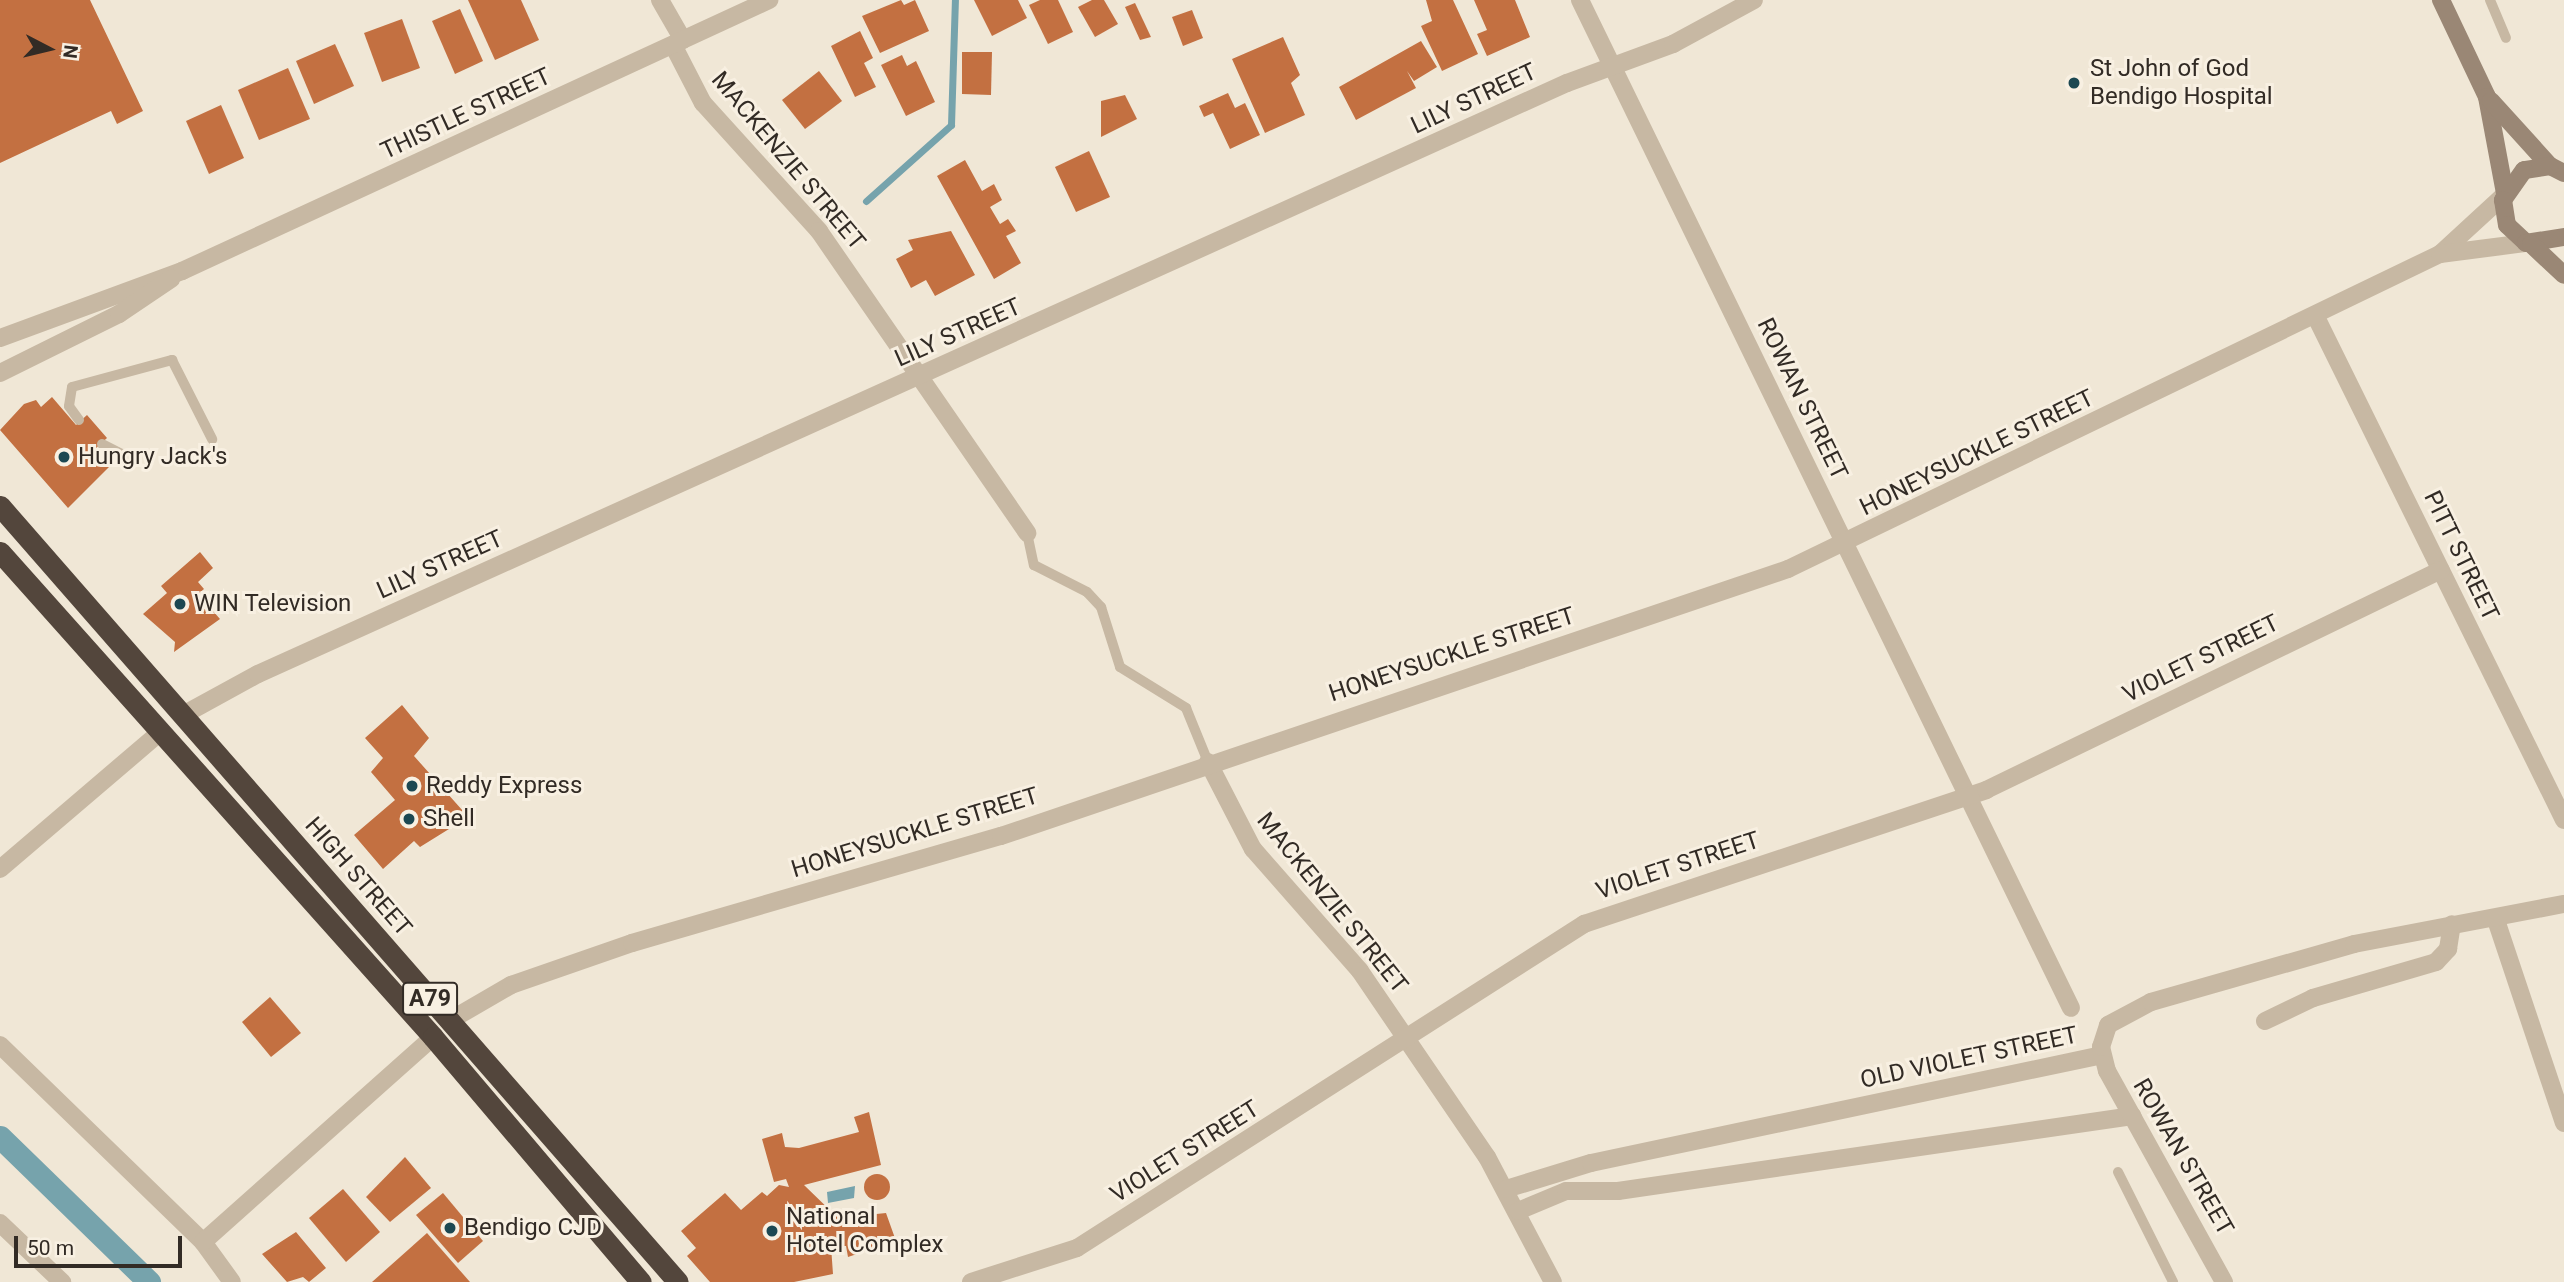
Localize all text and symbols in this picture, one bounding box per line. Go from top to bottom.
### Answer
north arrow [14,14,84,84]
text: N [58,44,83,60]
place label: St John of God Bendigo Hospital [2090,55,2273,111]
street label: LILY STREET [1407,57,1541,141]
street label: THISTLE STREET [376,62,556,166]
street label: MACKENZIE STREET [705,66,871,256]
marker: St John of God Bendigo Hospital [2064,73,2084,93]
street label: LILY STREET [890,292,1026,374]
street label: ROWAN STREET [1750,314,1854,484]
street label: HONEYSUCKLE STREET [1855,384,2099,522]
place label: Hungry Jack's [78,443,227,471]
marker: Hungry Jack's [56,449,72,465]
street label: PITT STREET [2417,486,2505,626]
street label: LILY STREET [372,524,508,606]
place label: WIN Television [194,590,352,618]
marker: WIN Television [172,596,188,612]
street label: HONEYSUCKLE STREET [1325,602,1579,708]
street label: VIOLET STREET [2118,609,2284,709]
place label: Reddy Express [426,772,582,800]
marker: Reddy Express [404,778,420,794]
street label: HONEYSUCKLE STREET [788,782,1042,884]
place label: Shell [423,805,475,833]
street label: MACKENZIE STREET [1250,807,1414,999]
marker: Shell [401,811,417,827]
street label: HIGH STREET [298,812,418,942]
street label: VIOLET STREET [1592,826,1764,906]
road number: A79 [402,980,458,1018]
street label: OLD VIOLET STREET [1858,1021,2080,1095]
street label: ROWAN STREET [2127,1074,2239,1240]
street label: VIOLET STREET [1105,1095,1265,1209]
place label: National Hotel Complex [786,1203,943,1259]
place label: Bendigo CJD [464,1214,602,1242]
marker: Bendigo CJD [442,1220,458,1236]
scale bar [18,1222,186,1266]
marker: National Hotel Complex [764,1223,780,1239]
text: 50 m [27,1236,74,1260]

